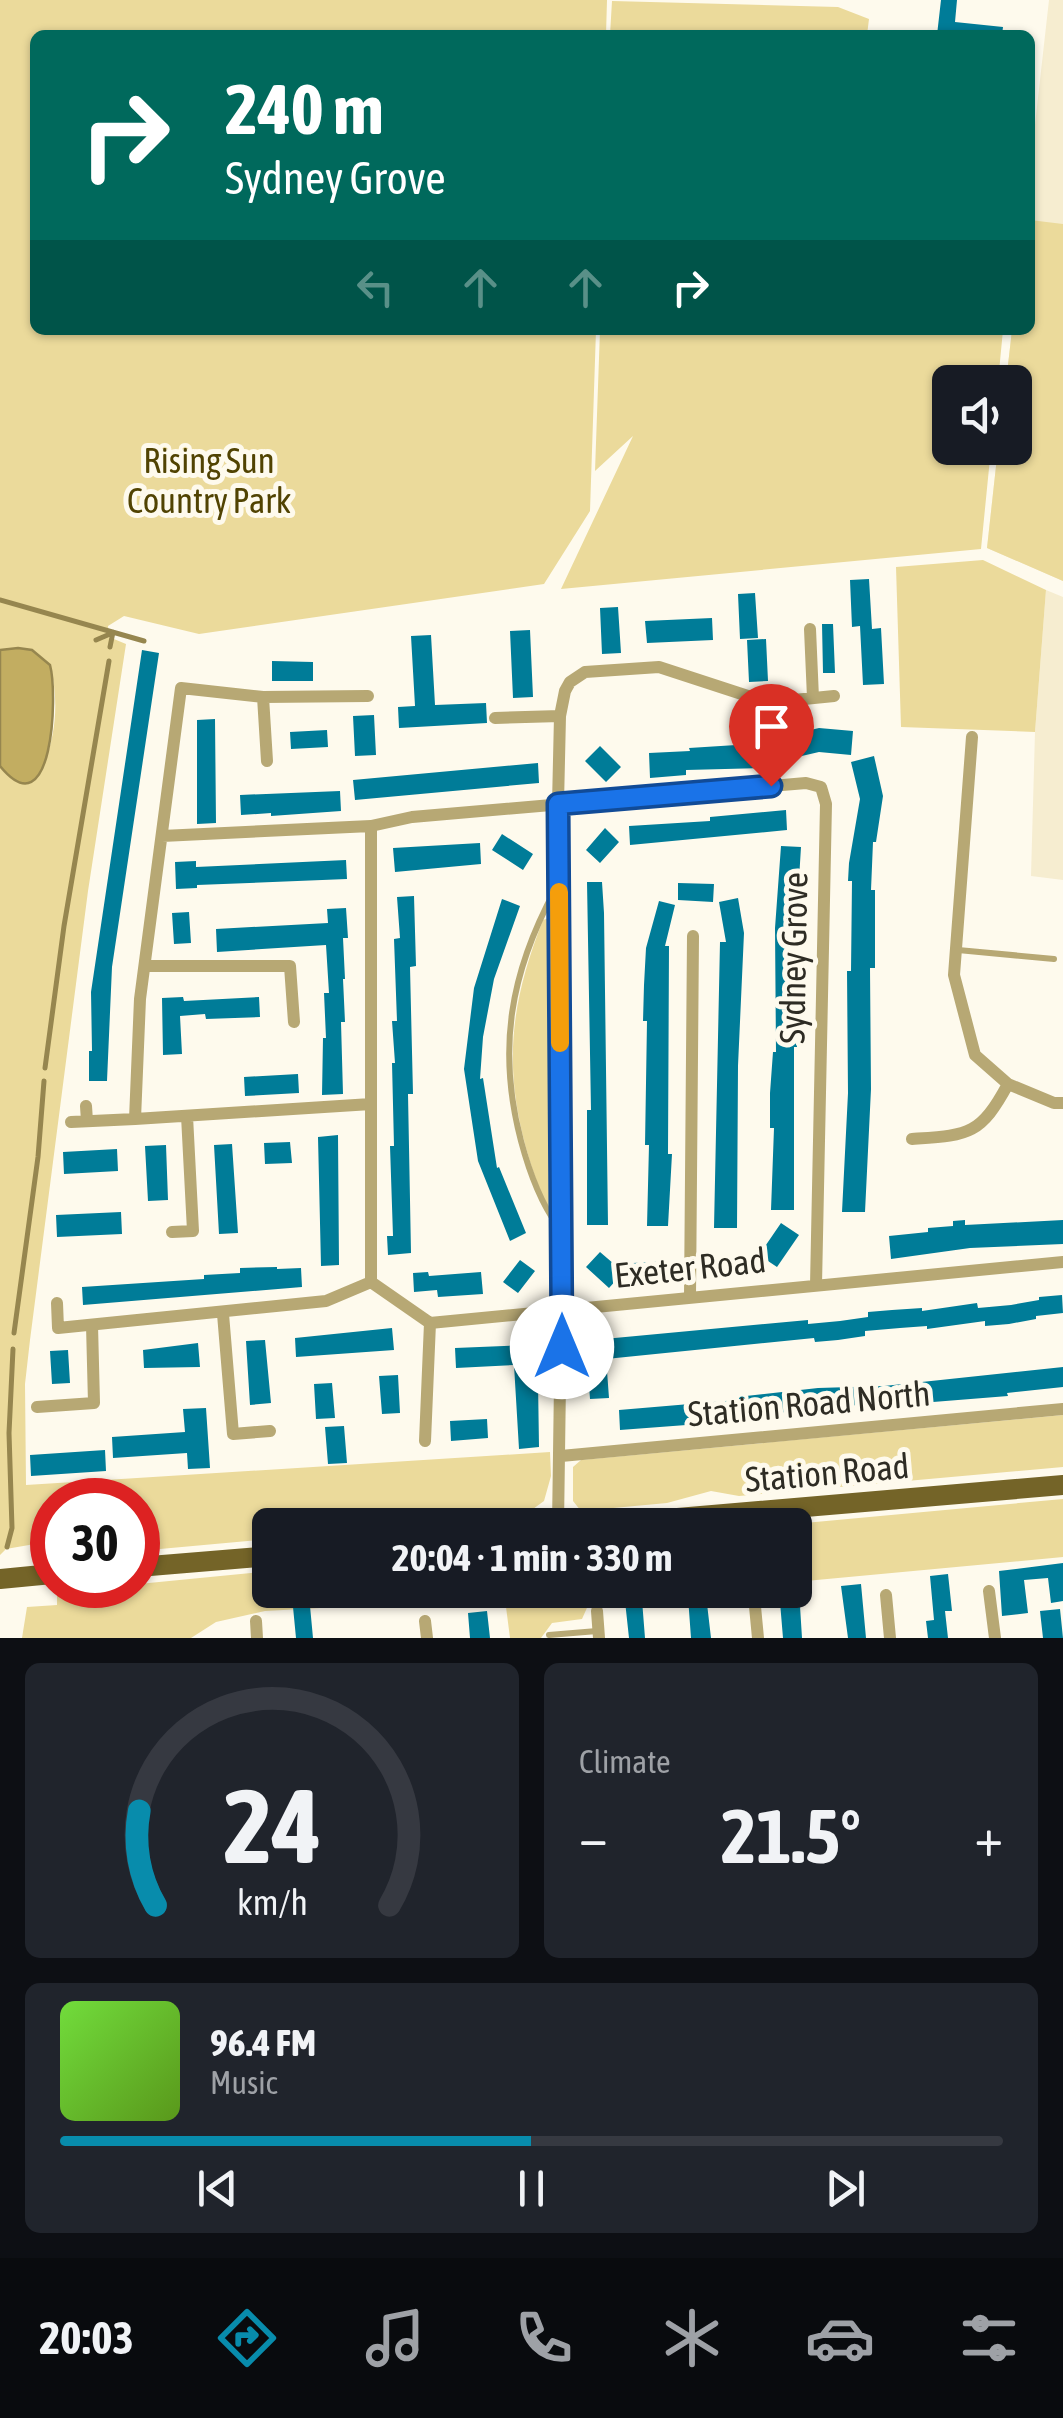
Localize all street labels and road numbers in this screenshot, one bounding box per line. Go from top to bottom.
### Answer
street label: Sydney Grove [772,872,814,1044]
street label: Exeter Road [612,1239,768,1295]
street label: Station Road North [686,1372,932,1434]
street label: Station Road [743,1445,911,1499]

